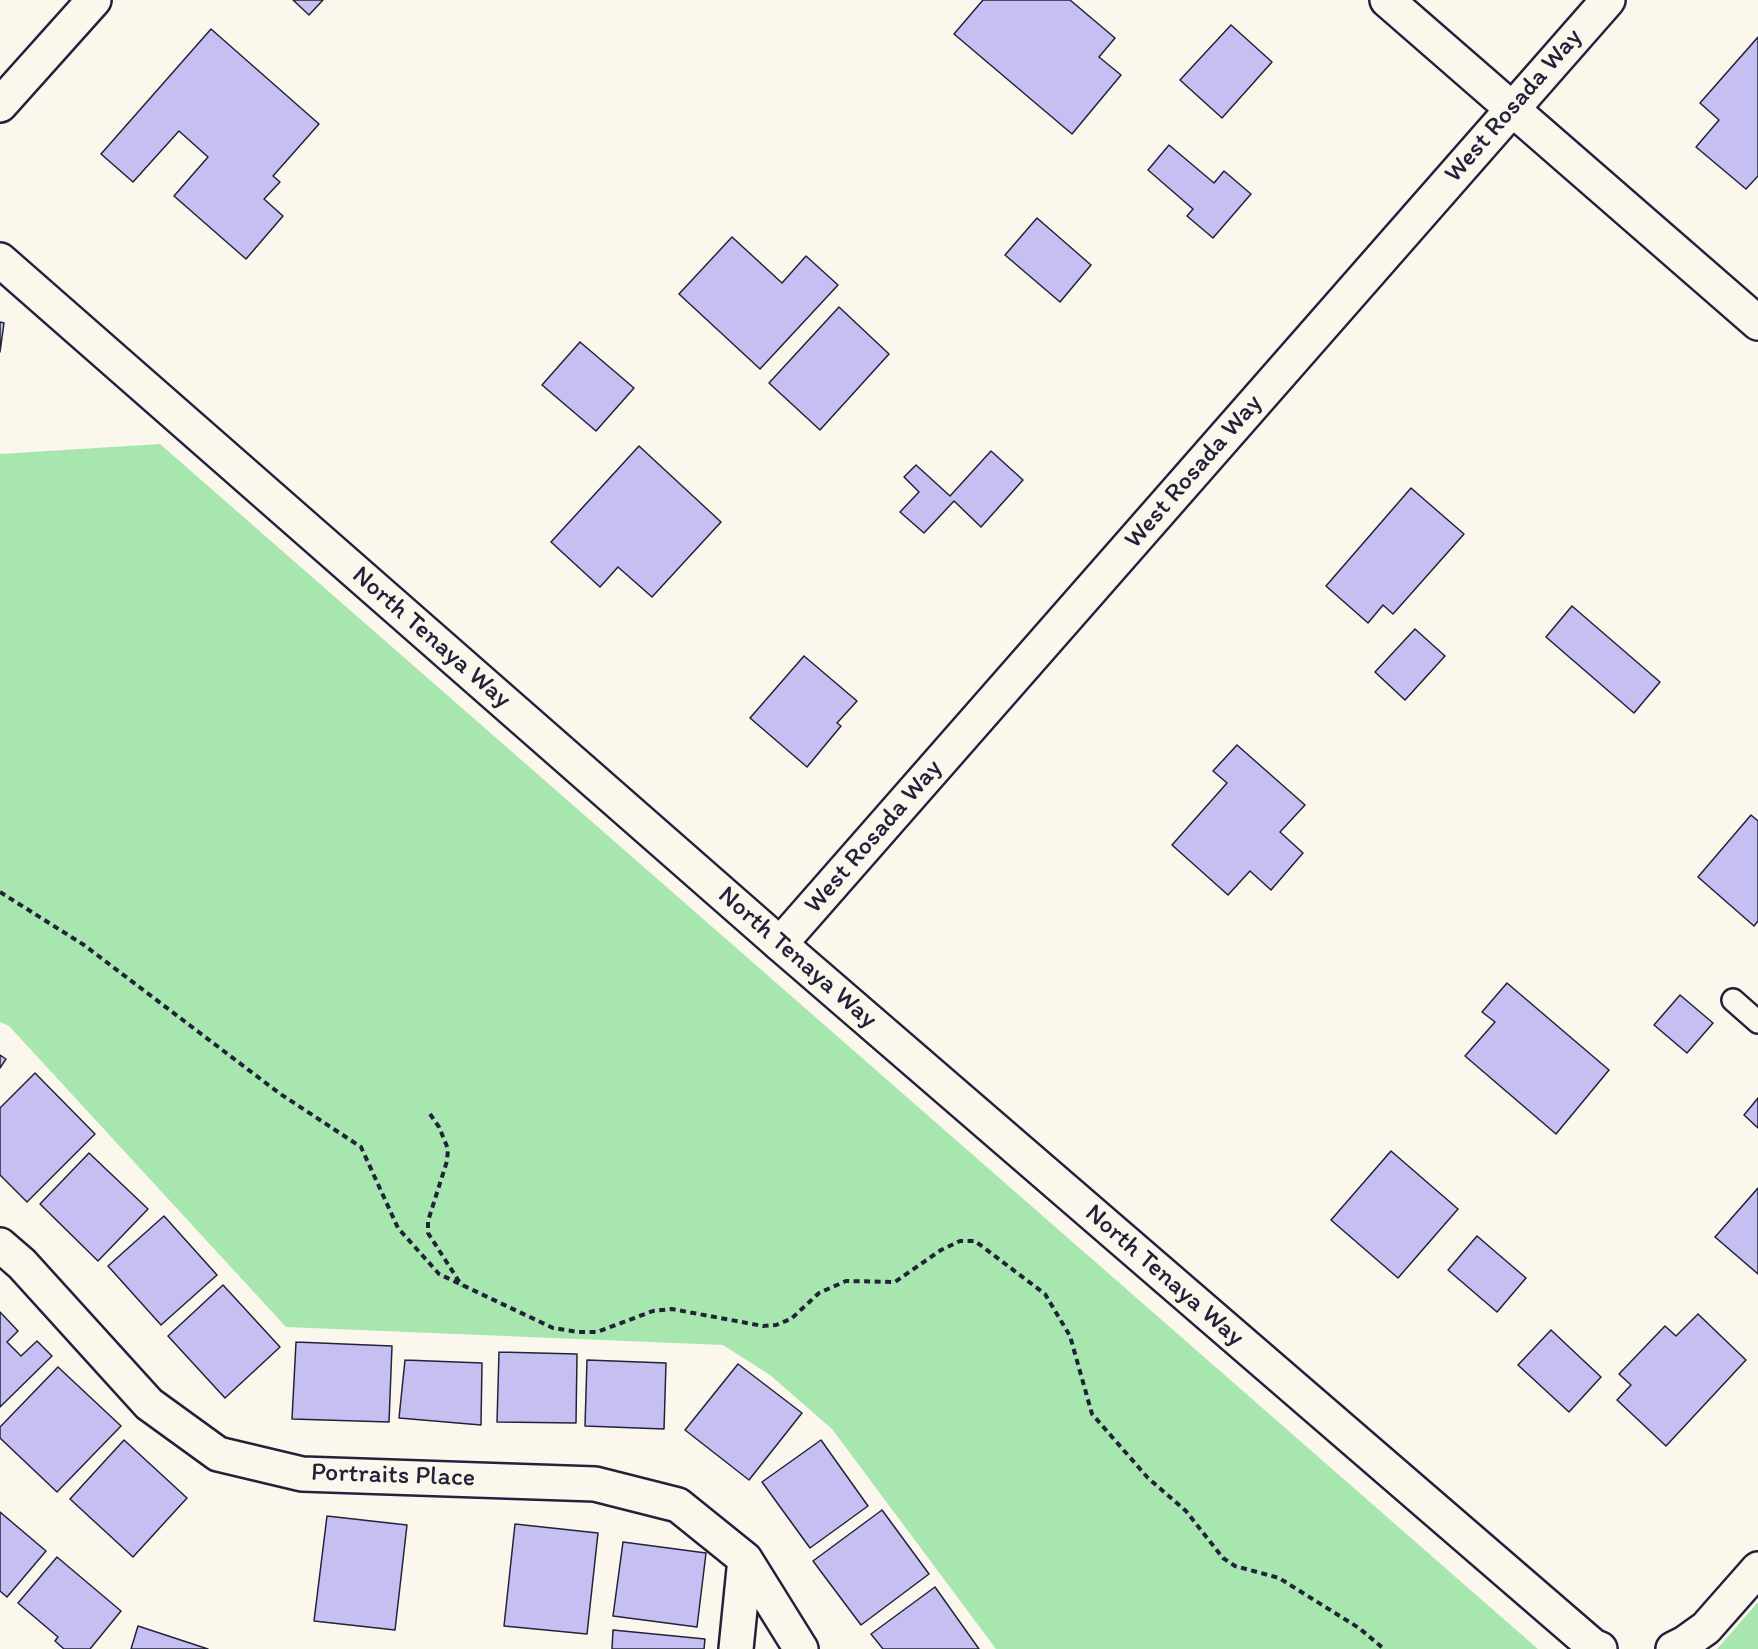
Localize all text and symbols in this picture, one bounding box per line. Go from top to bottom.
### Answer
street label: West Rosada Way [1439,22,1589,190]
street label: West Rosada Way [1119,388,1269,556]
street label: North Tenaya Way [345,560,517,716]
street label: West Rosada Way [799,753,949,921]
street label: North Tenaya Way [711,880,883,1036]
street label: North Tenaya Way [1078,1198,1250,1354]
street label: Portraits Place [310,1458,476,1494]

